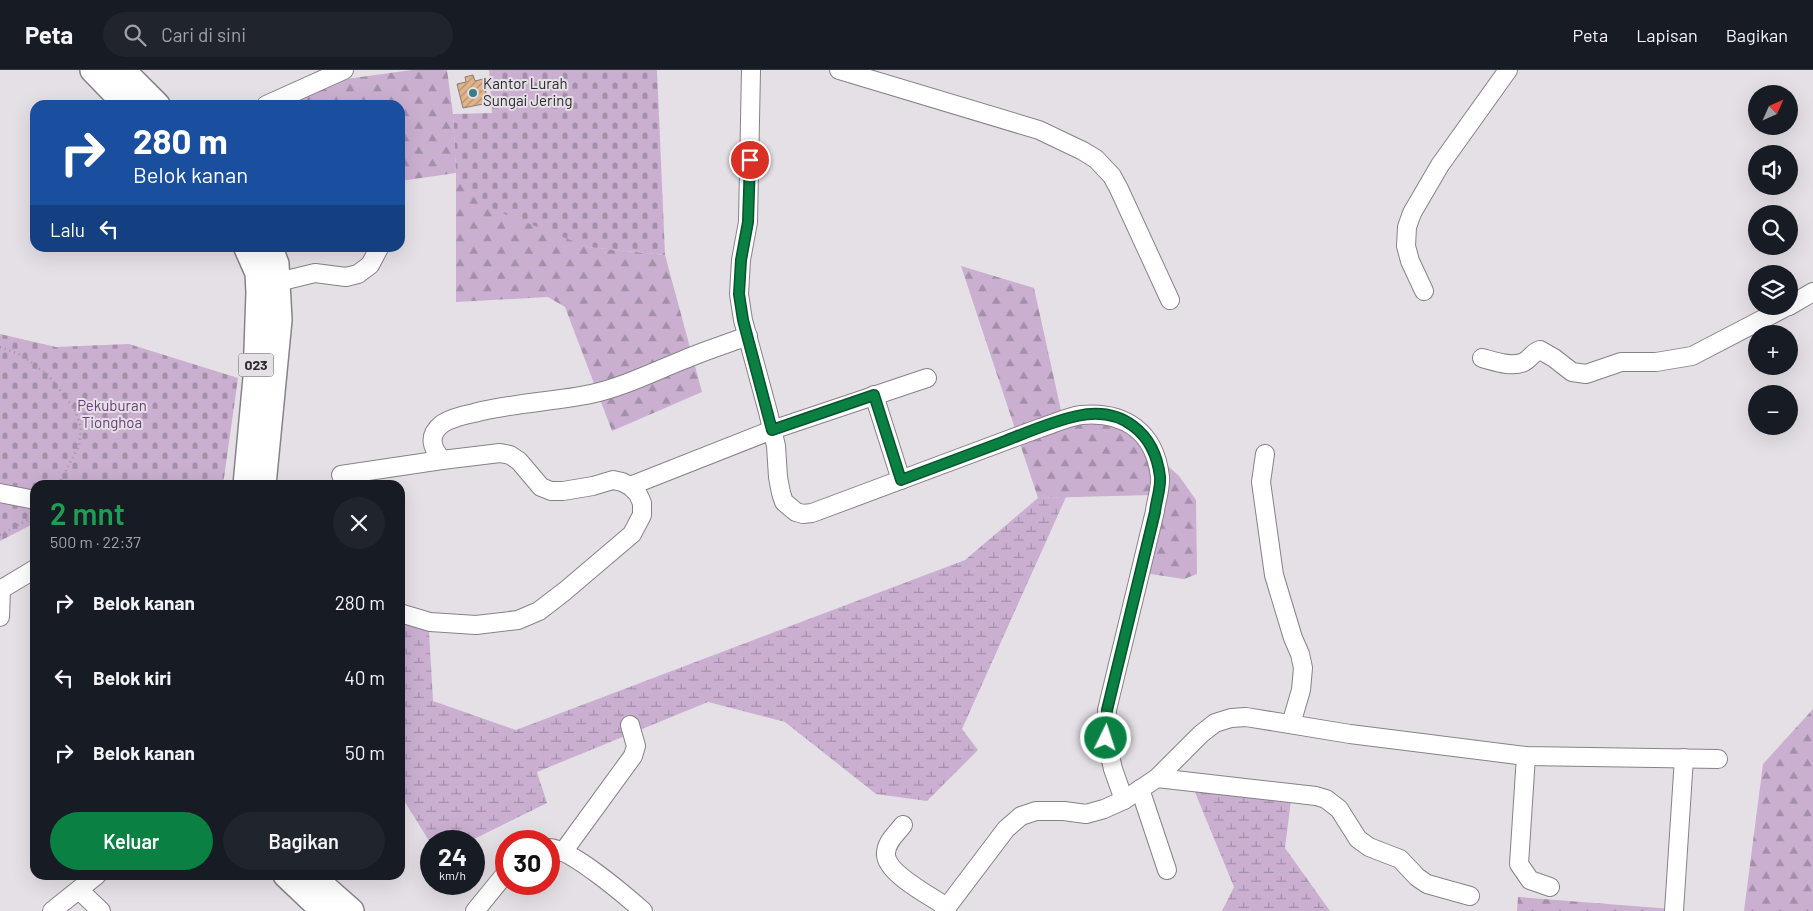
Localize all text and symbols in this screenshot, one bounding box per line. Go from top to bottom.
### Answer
search box [103,12,453,57]
text: Peta [25,20,73,49]
icon: search [121,21,149,49]
text: Cari di sini [161,23,246,46]
text: Peta [1573,24,1608,46]
text: Lapisan [1636,24,1698,46]
text: Bagikan [1726,24,1788,46]
place label: Kantor Lurah Sungai Jering [483,74,572,109]
north arrow [1748,85,1798,135]
map controls [1748,85,1798,435]
marker: Kantor Lurah Sungai Jering [467,87,479,99]
text: 280 m [133,119,228,161]
icon: right [50,120,115,185]
pin [729,139,771,181]
button: sound [1748,145,1798,195]
icon: arrive [736,146,764,174]
text: Belok kanan [133,161,248,187]
button: search [1748,205,1798,255]
icon: left [95,215,123,243]
text: Lalu [50,218,85,241]
button: layers [1748,265,1798,315]
button: + [1748,325,1798,375]
road number: 023 [238,354,274,376]
button: − [1748,385,1798,435]
park label: Pekuburan Tionghoa [77,396,147,431]
text: 2 mnt [50,495,125,531]
button: close [333,497,385,549]
text: 500 m · 22:37 [50,532,141,551]
icon: right [50,589,78,617]
text: Belok kanan [93,591,195,614]
text: 280 m [335,591,385,614]
icon: left [50,664,78,692]
text: Belok kiri [93,666,171,689]
text: 40 m [344,666,385,689]
position arrow [1079,711,1131,763]
icon: right [50,739,78,767]
text: Belok kanan [93,741,195,764]
text: 50 m [345,741,385,764]
button: Keluar [50,812,213,870]
button: Bagikan [223,812,385,870]
speed limit sign: 30 [495,830,560,895]
text: 24 [438,841,467,871]
text: km/h [439,868,466,882]

